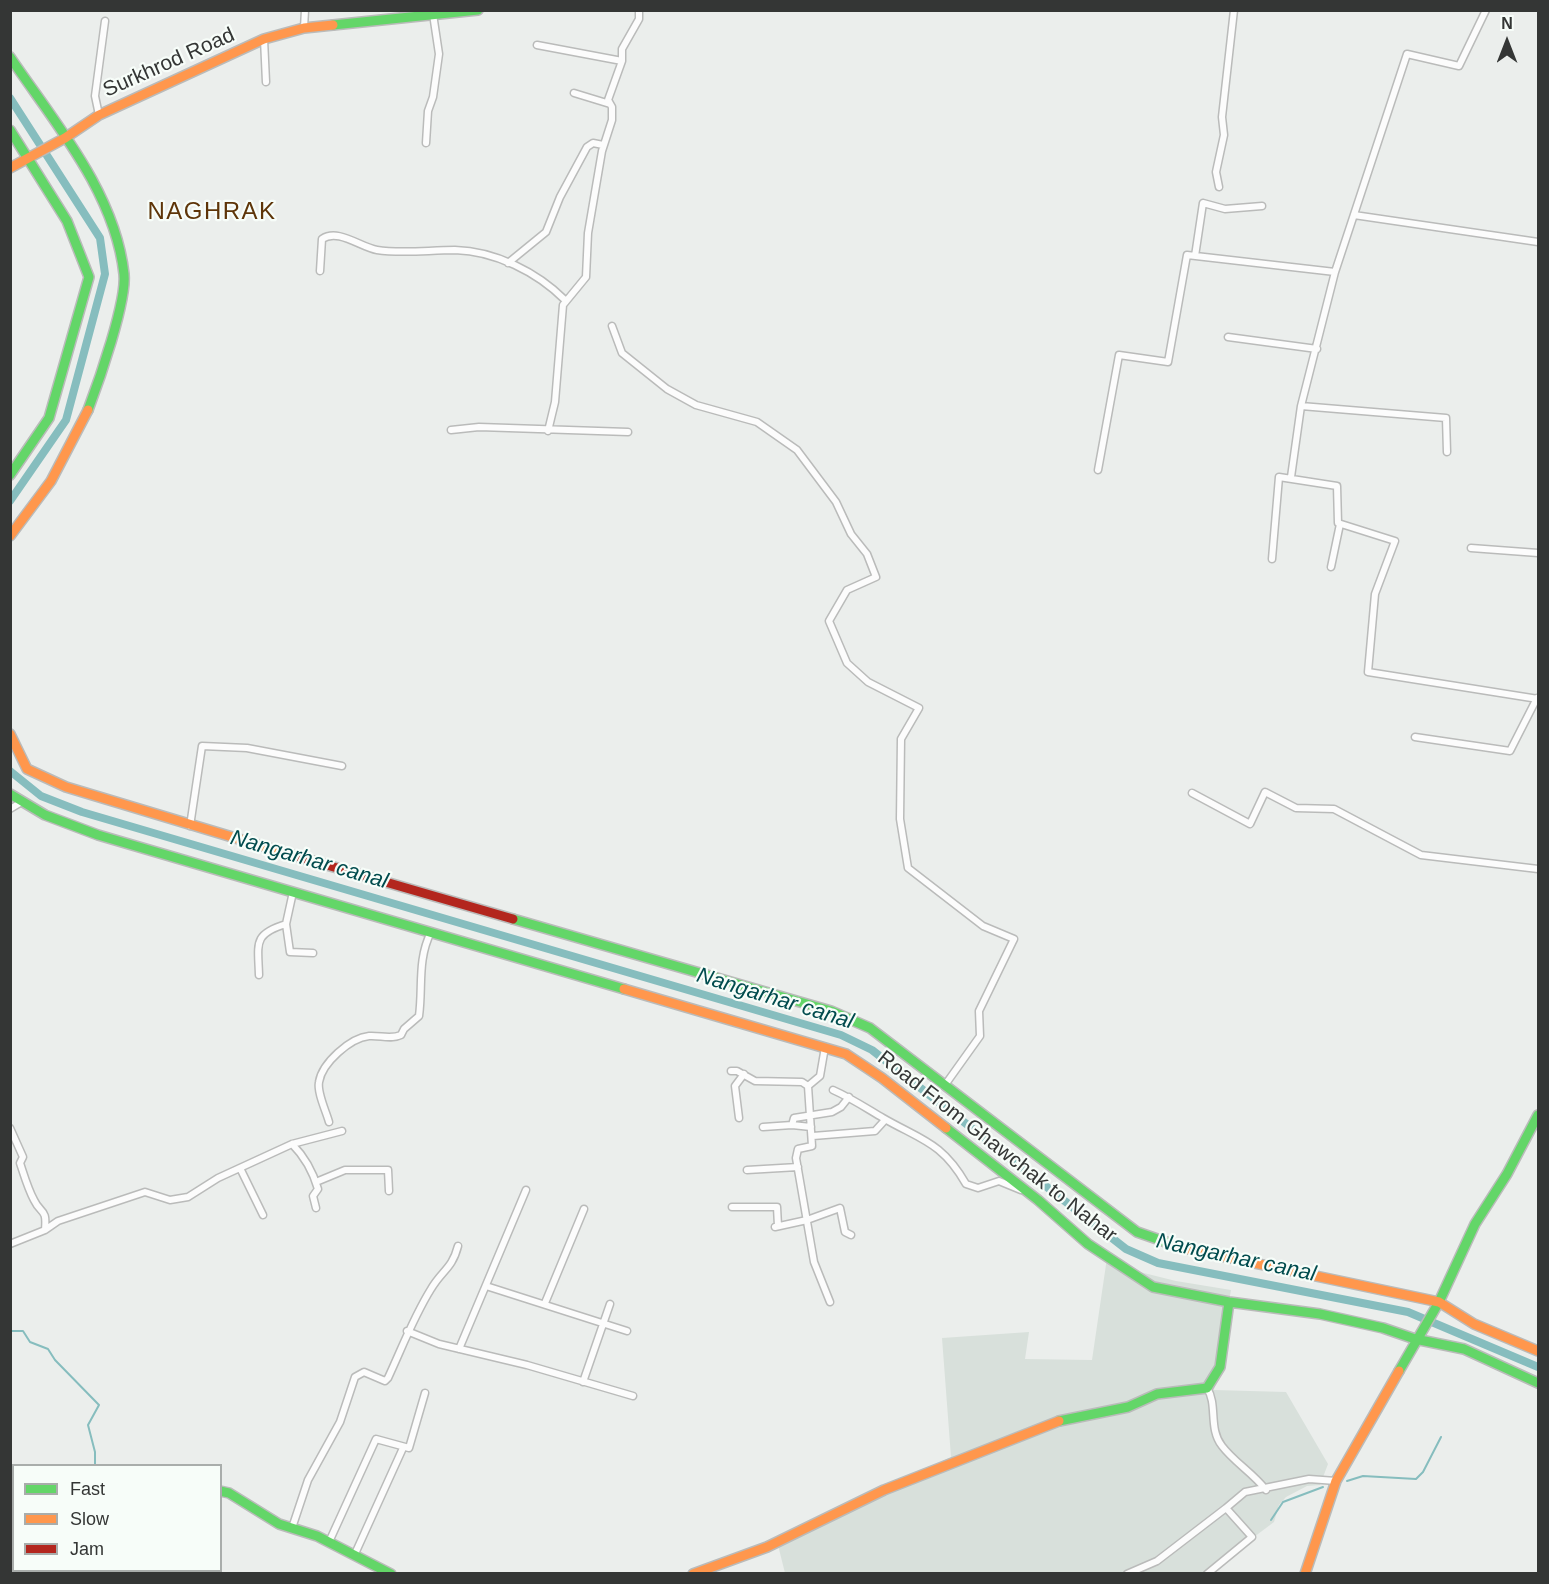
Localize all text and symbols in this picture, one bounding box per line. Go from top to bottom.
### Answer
north arrow [1477,12,1537,72]
text: N [1501,15,1513,32]
street label: Surkhrod Road [99,23,239,103]
district label: NAGHRAK [147,198,277,226]
water label: Nangarhar canal [227,825,391,895]
water label: Nangarhar canal [693,963,857,1035]
street label: Road From Ghawchak to Nahar [872,1046,1122,1248]
water label: Nangarhar canal [1154,1228,1318,1288]
legend [12,1464,222,1572]
text: Fast [70,1479,105,1499]
text: Slow [70,1509,109,1529]
text: Jam [70,1539,104,1559]

